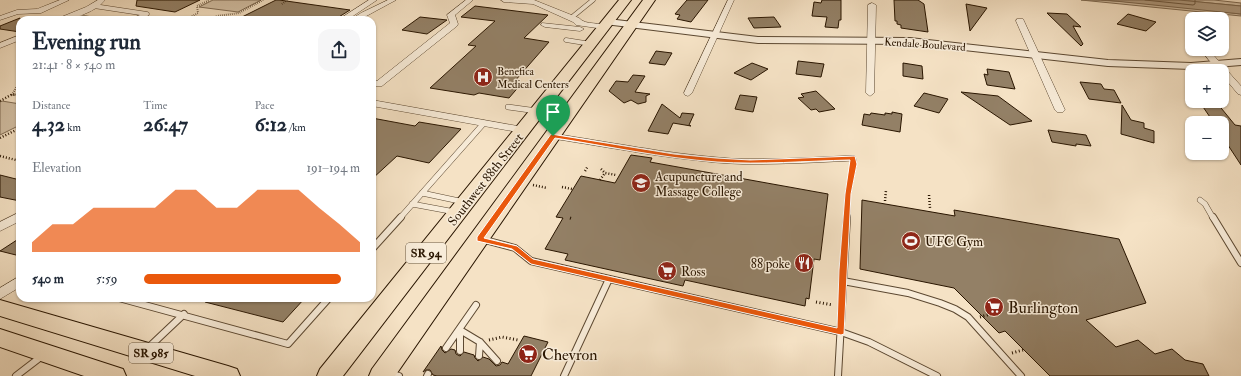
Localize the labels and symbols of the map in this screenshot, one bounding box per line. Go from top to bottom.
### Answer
street label: Kendale Boulevard [884,35,967,54]
place label: Benefica Medical Centers [497,65,569,91]
hospital icon: Benefica Medical Centers [472,66,494,88]
pin [536,95,570,136]
street label: Southwest 88th Street [445,130,527,229]
place label: Acupuncture and Massage College [654,169,743,200]
school or university icon: Acupuncture and Massage College [630,172,652,194]
sports icon: UFC Gym [900,230,922,252]
place label: UFC Gym [925,234,983,251]
road number: SR 94 [406,243,446,263]
restaurant icon: 88 poke [793,252,815,274]
place label: 88 poke [751,256,791,273]
supermarket icon: Ross [656,260,678,282]
place label: Ross [681,264,706,280]
supermarket icon: Burlington [983,296,1005,318]
place label: Burlington [1008,298,1078,318]
road number: SR 985 [129,343,173,363]
supermarket icon: Chevron [517,343,539,365]
place label: Chevron [542,345,598,365]

